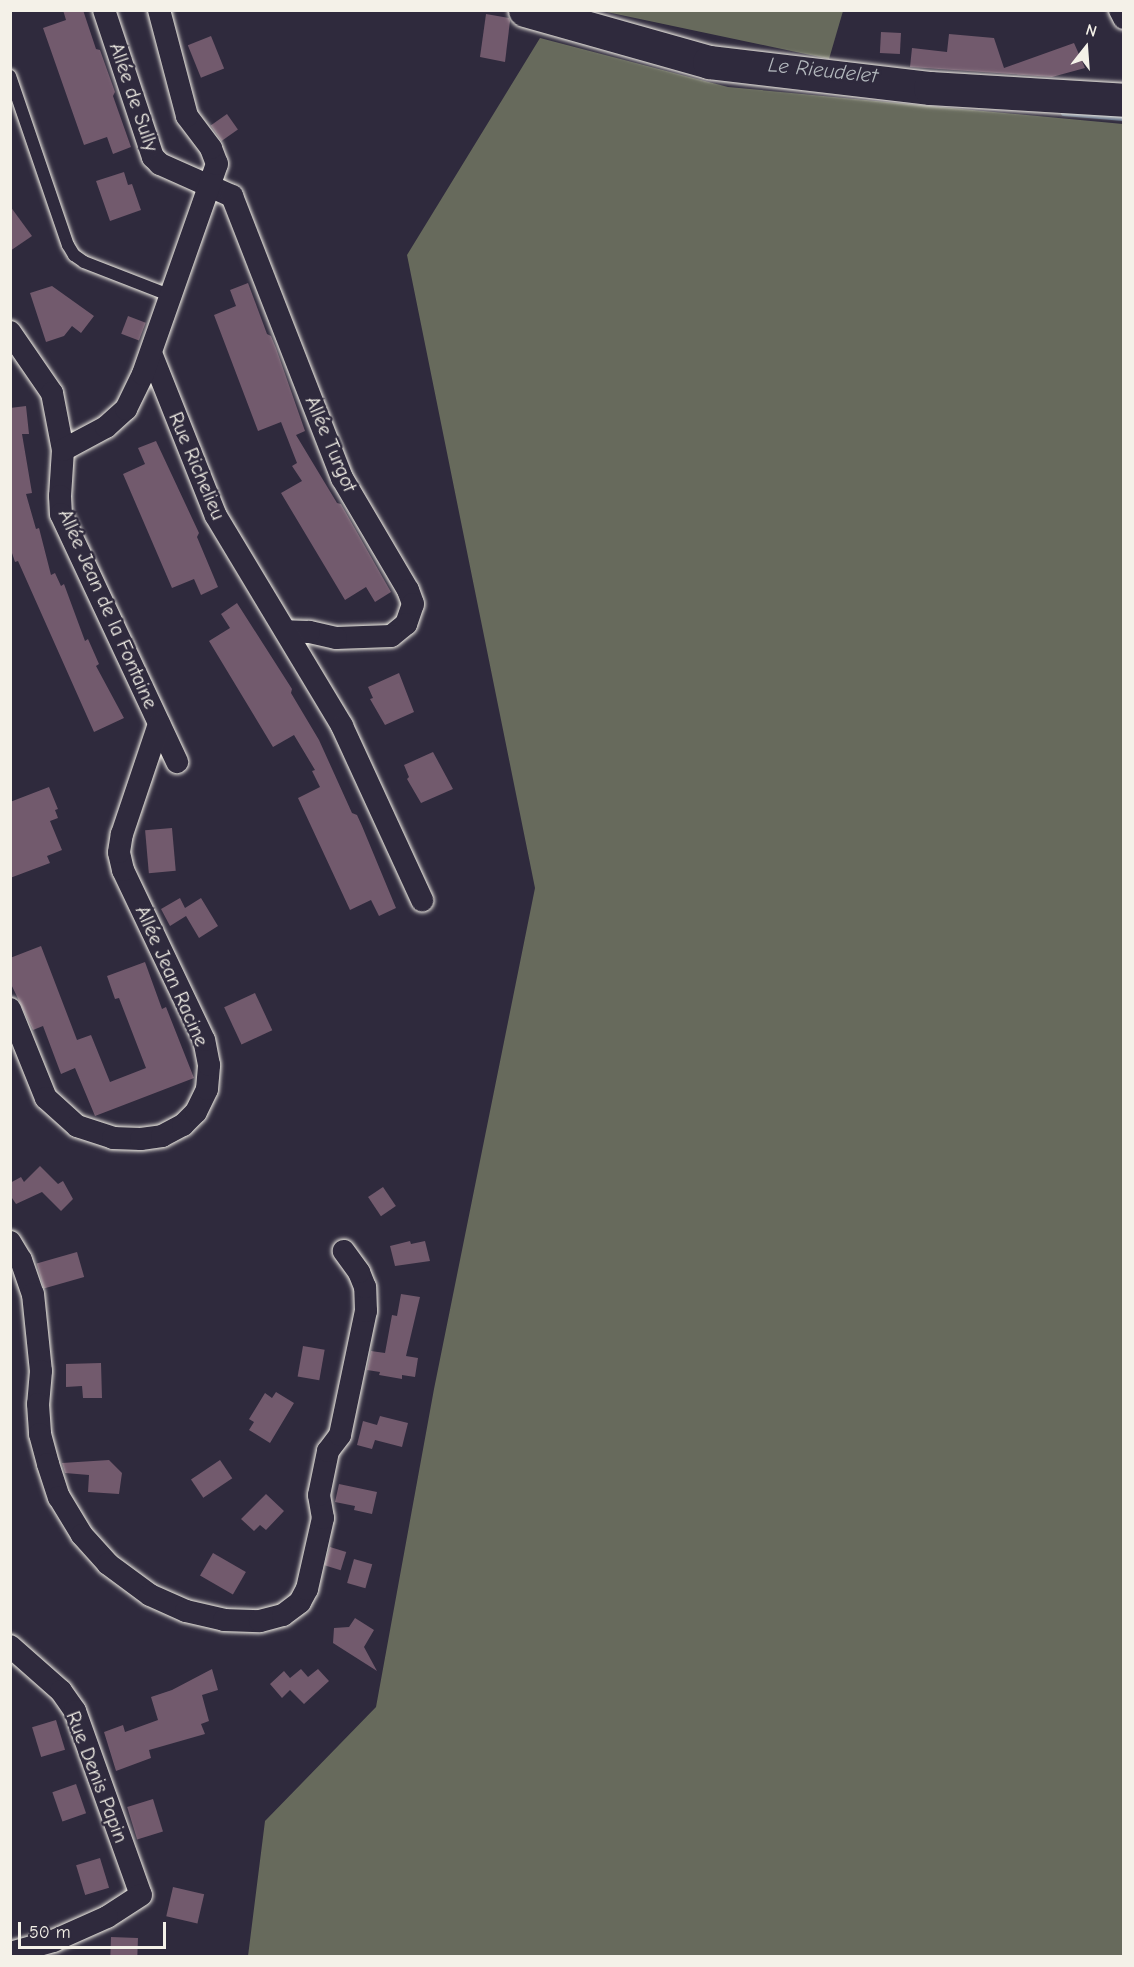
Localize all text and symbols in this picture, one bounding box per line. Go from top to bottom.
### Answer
north arrow [1056,18,1116,78]
text: N [1084,21,1099,41]
street label: Allée de Sully [104,40,164,154]
water label: Le Rieudelet [767,52,879,88]
street label: Allée Turgot [300,392,362,496]
street label: Rue Richelieu [164,408,230,524]
street label: Allée Jean de la Fontaine [53,505,163,713]
street label: Allée Jean Racine [130,902,214,1050]
street label: Rue Denis Papin [61,1708,133,1846]
scale bar [21,1910,170,1948]
text: 50 m [29,1922,71,1943]

